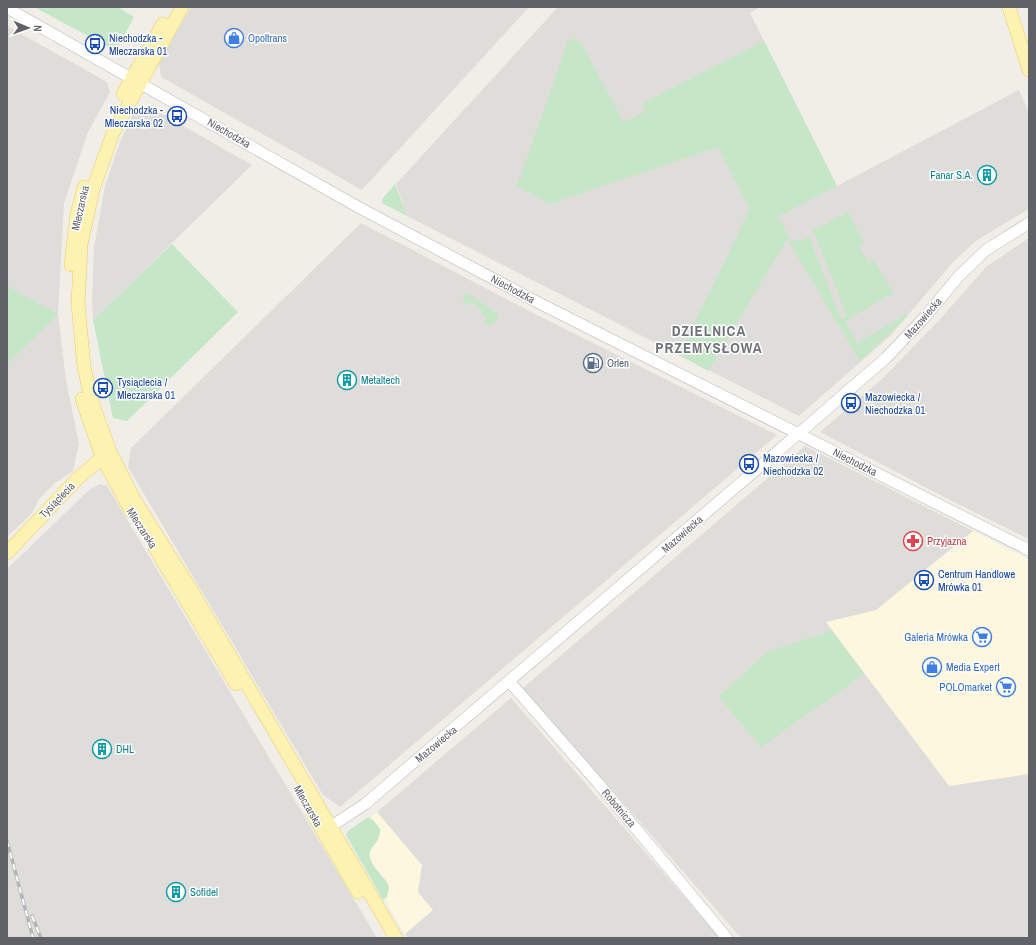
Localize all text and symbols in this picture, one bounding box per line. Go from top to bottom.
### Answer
north arrow [8,8,48,48]
text: N [31,25,45,32]
shop icon: Opoltrans [223,27,245,49]
place label: Niechodzka - Mleczarska 01 [109,31,167,58]
place label: Opoltrans [248,31,288,45]
bus stop icon: Niechodzka - Mleczarska 01 [84,33,106,55]
place label: Niechodzka - Mleczarska 02 [105,103,163,130]
bus stop icon: Niechodzka - Mleczarska 02 [166,105,188,127]
street label: Niechodzka [205,115,253,151]
building icon: Fanar S.A. [976,164,998,186]
place label: Fanar S.A. [930,168,973,182]
street label: Mleczarska [68,184,92,232]
street label: Niechodzka [489,272,537,306]
street label: Mazowiecka [901,294,945,342]
district label: DZIELNICA PRZEMYSŁOWA [655,320,763,358]
fuel station icon: Orlen [582,352,604,374]
place label: Orlen [607,356,629,370]
building icon: Metaltech [336,369,358,391]
place label: Metaltech [361,373,400,387]
place label: Tysiąclecia / Mleczarska 01 [117,375,175,402]
bus stop icon: Tysiąclecia / Mleczarska 01 [92,377,114,399]
place label: Mazowiecka / Niechodzka 01 [865,390,925,417]
bus stop icon: Mazowiecka / Niechodzka 01 [840,392,862,414]
street label: Niechodzka [831,445,879,479]
place label: Mazowiecka / Niechodzka 02 [763,451,823,478]
bus stop icon: Mazowiecka / Niechodzka 02 [738,453,760,475]
street label: Tysiąclecia [36,479,78,521]
street label: Mleczarska [124,505,160,551]
street label: Mazowiecka [658,512,706,556]
pharmacy icon: Przyjazna [902,530,924,552]
place label: Przyjazna [927,534,967,548]
place label: Centrum Handlowe Mrówka 01 [938,567,1015,594]
bus stop icon: Centrum Handlowe Mrówka 01 [913,569,935,591]
supermarket icon: Galeria Mrówka [971,626,993,648]
place label: Galeria Mrówka [904,630,968,644]
shop icon: Media Expert [921,656,943,678]
place label: Media Expert [946,660,1000,674]
supermarket icon: POLOmarket [995,676,1017,698]
place label: POLOmarket [939,680,992,694]
street label: Mazowiecka [412,723,460,765]
building icon: DHL [91,738,113,760]
place label: DHL [116,742,134,756]
street label: Mleczarska [291,783,325,829]
street label: Robotnicza [599,786,639,830]
building icon: Sofidel [165,881,187,903]
place label: Sofidel [190,885,218,899]

